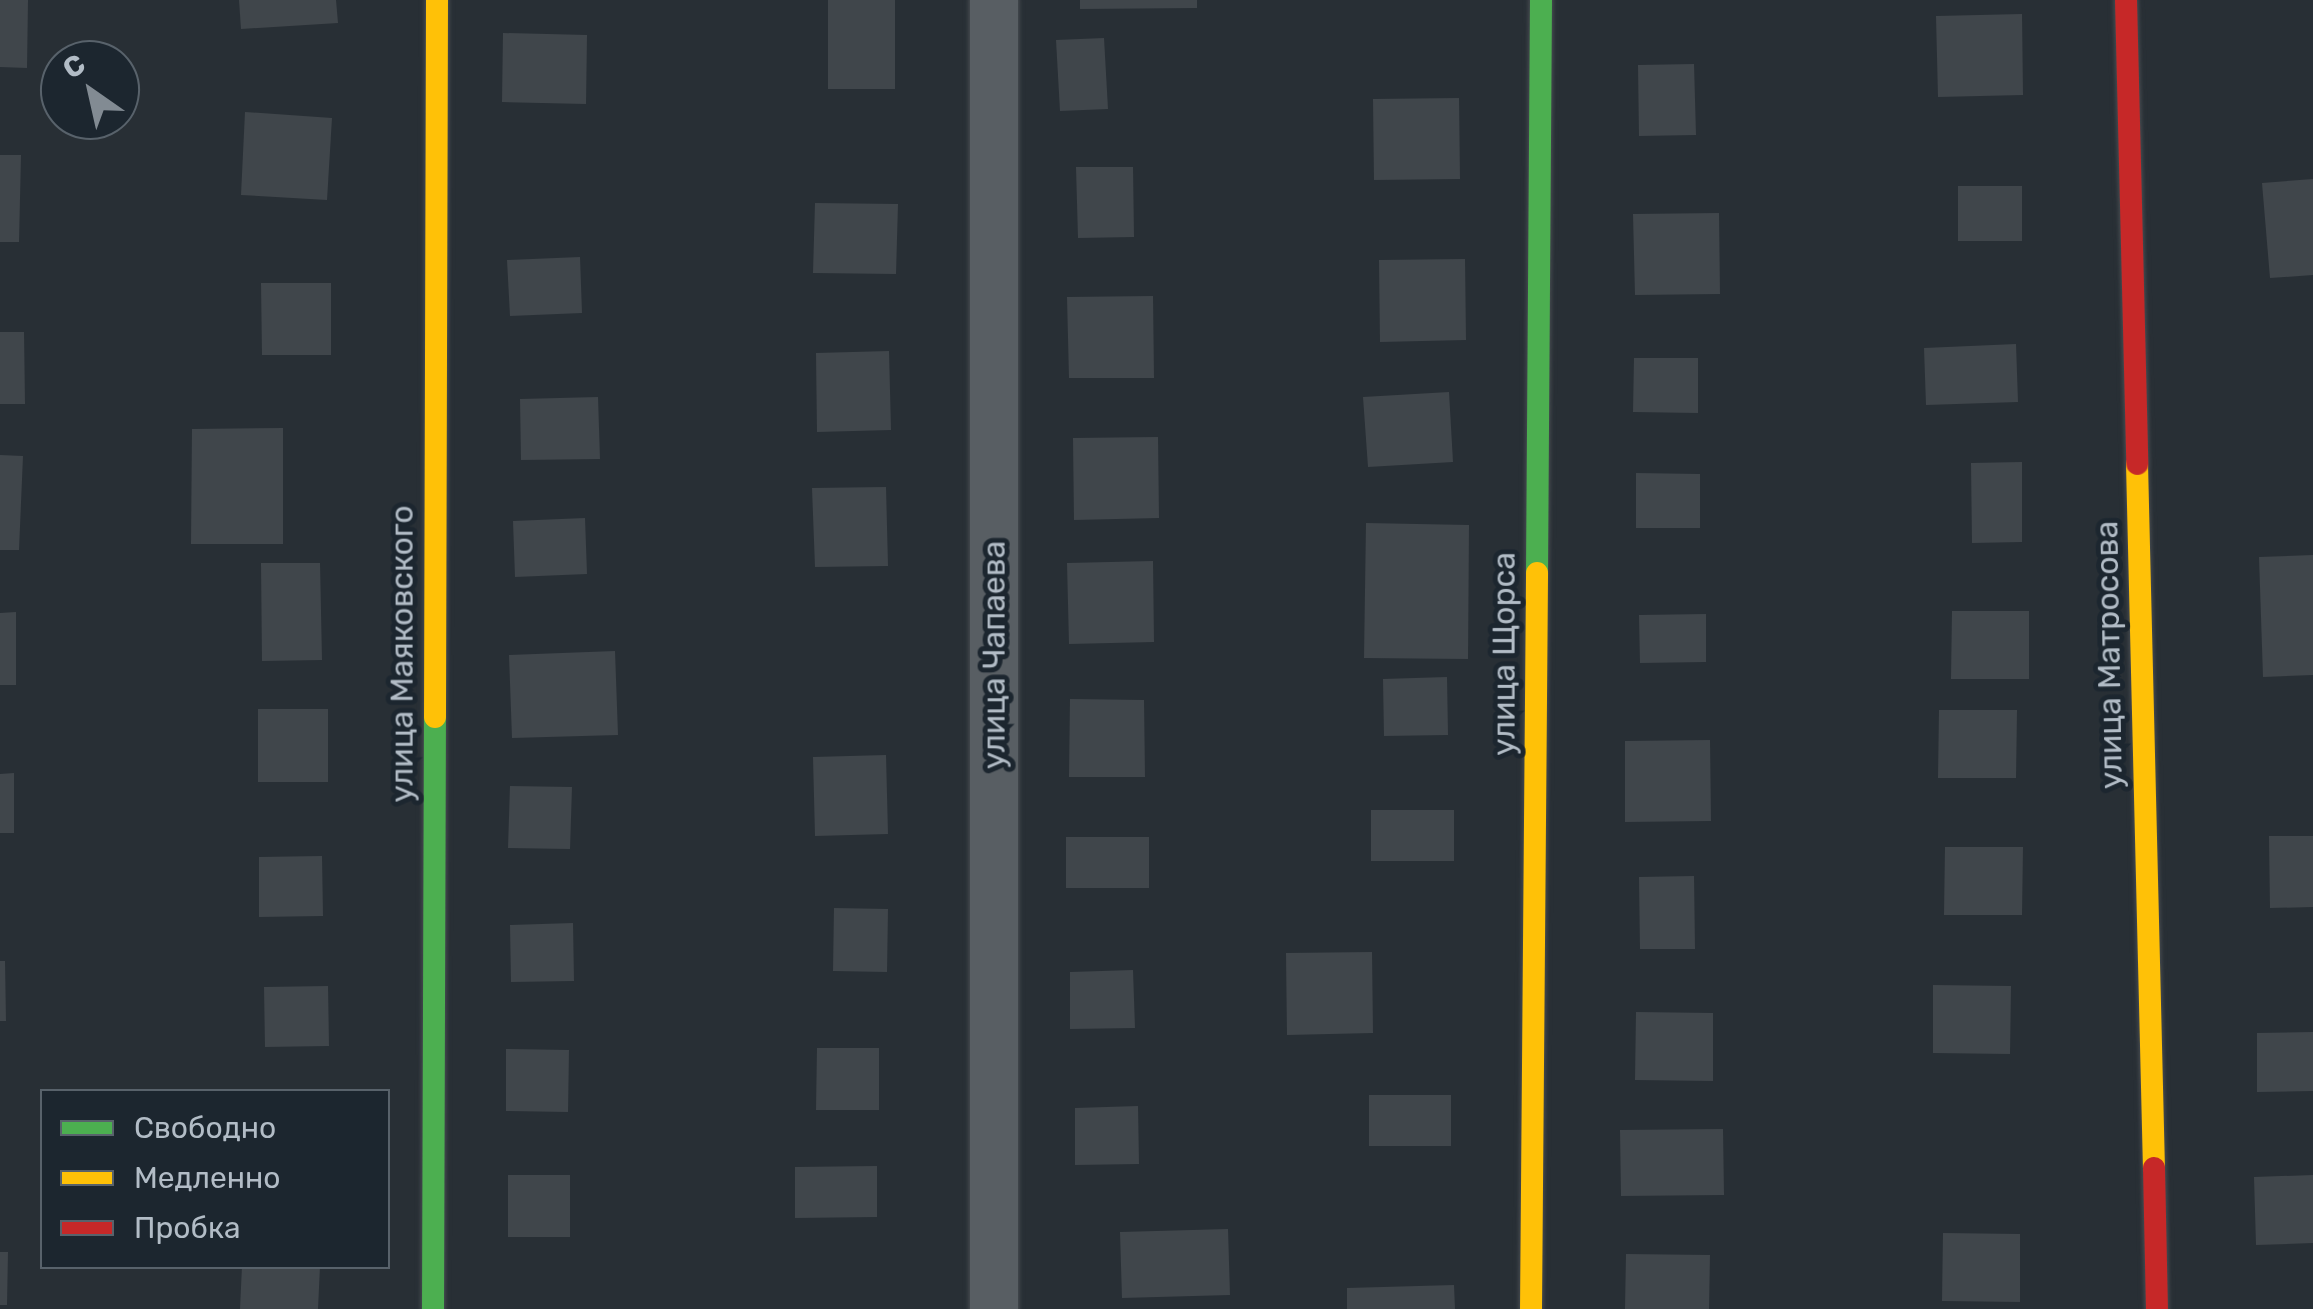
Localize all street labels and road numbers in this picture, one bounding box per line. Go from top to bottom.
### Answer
street label: улица Маяковского [383,505,421,803]
street label: улица Матросова [2087,520,2131,790]
street label: улица Чапаева [975,541,1013,769]
street label: улица Щорса [1485,552,1523,756]

